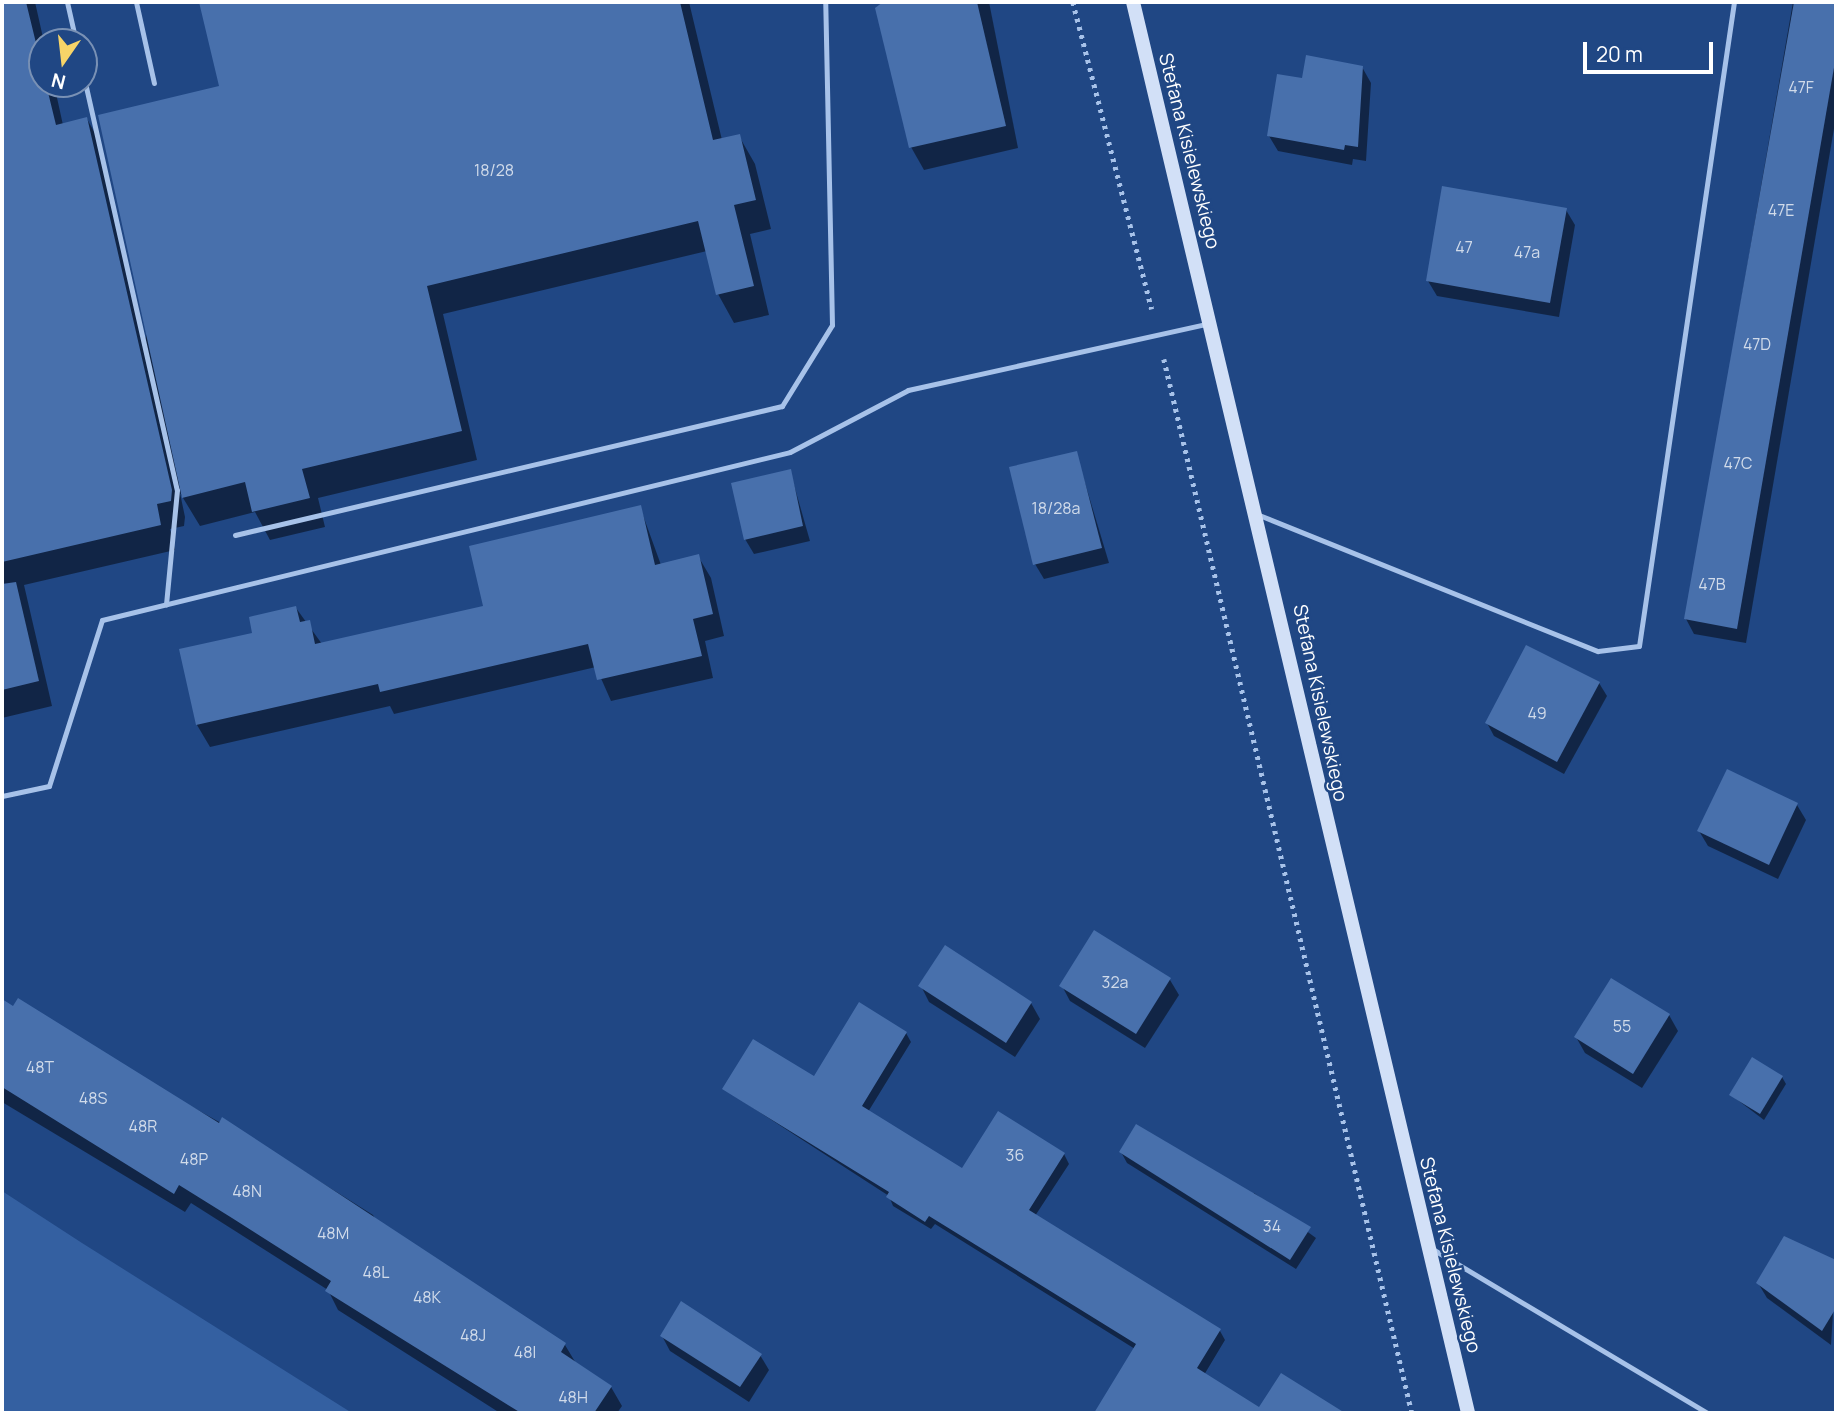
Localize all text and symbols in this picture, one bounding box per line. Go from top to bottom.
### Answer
north arrow [28,28,98,98]
scale bar [1586,28,1716,72]
text: 20 m [1596,40,1643,68]
street label: Stefana Kisielewskiego [1154,51,1224,251]
text: N [49,67,68,96]
house number: 47F [1788,77,1814,97]
house number: 18/28 [474,160,514,180]
house number: 47E [1768,200,1794,220]
house number: 47 [1455,237,1473,257]
house number: 47a [1514,242,1540,262]
house number: 47D [1743,334,1771,354]
house number: 47C [1724,453,1752,473]
house number: 18/28a [1031,498,1081,518]
house number: 47B [1698,574,1726,594]
street label: Stefana Kisielewskiego [1288,602,1352,804]
house number: 49 [1527,703,1547,723]
house number: 32a [1102,972,1128,992]
house number: 55 [1613,1016,1631,1036]
house number: 48T [26,1057,54,1077]
house number: 48S [79,1088,107,1108]
house number: 48R [129,1116,157,1136]
house number: 36 [1006,1145,1024,1165]
house number: 48P [180,1149,208,1169]
street label: Stefana Kisielewskiego [1415,1155,1485,1355]
house number: 48N [232,1181,262,1201]
house number: 34 [1263,1216,1281,1236]
house number: 48M [317,1223,349,1243]
house number: 48L [363,1262,389,1282]
house number: 48K [413,1287,441,1307]
house number: 48J [460,1325,486,1345]
house number: 48I [514,1342,536,1362]
house number: 48H [558,1387,588,1407]

